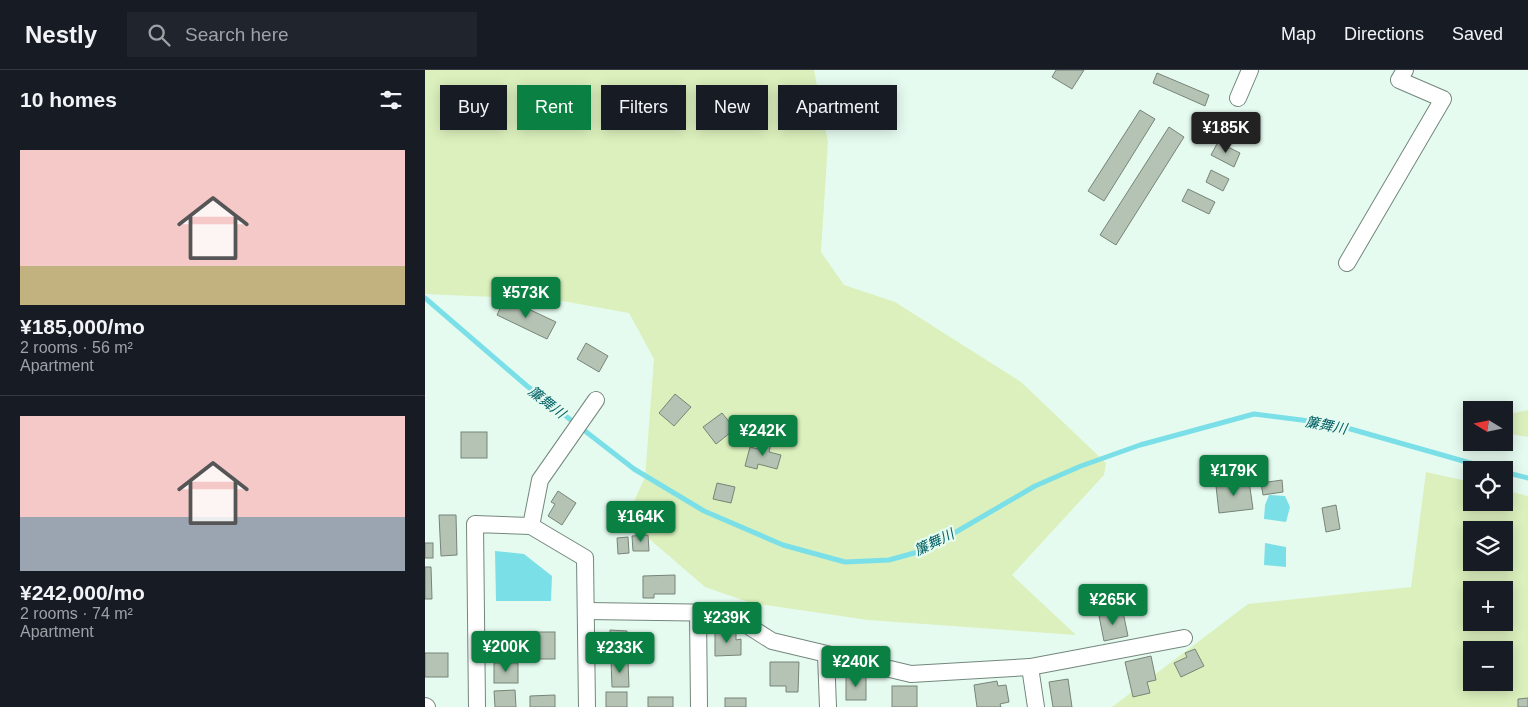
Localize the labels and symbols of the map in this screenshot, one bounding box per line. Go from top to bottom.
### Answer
pin: ¥185K [1191,112,1261,154]
pin: ¥573K [491,276,561,319]
water label: 簾舞川 [526,383,570,422]
north arrow [1463,401,1513,451]
water label: 簾舞川 [1304,413,1350,437]
pin: ¥242K [728,414,798,457]
pin: ¥179K [1199,454,1269,497]
pin: ¥164K [606,500,676,543]
water label: 簾舞川 [912,525,958,558]
pin: ¥265K [1078,584,1148,626]
pin: ¥239K [692,602,762,644]
pin: ¥200K [471,630,541,673]
pin: ¥233K [585,632,655,674]
pin: ¥240K [821,646,891,688]

